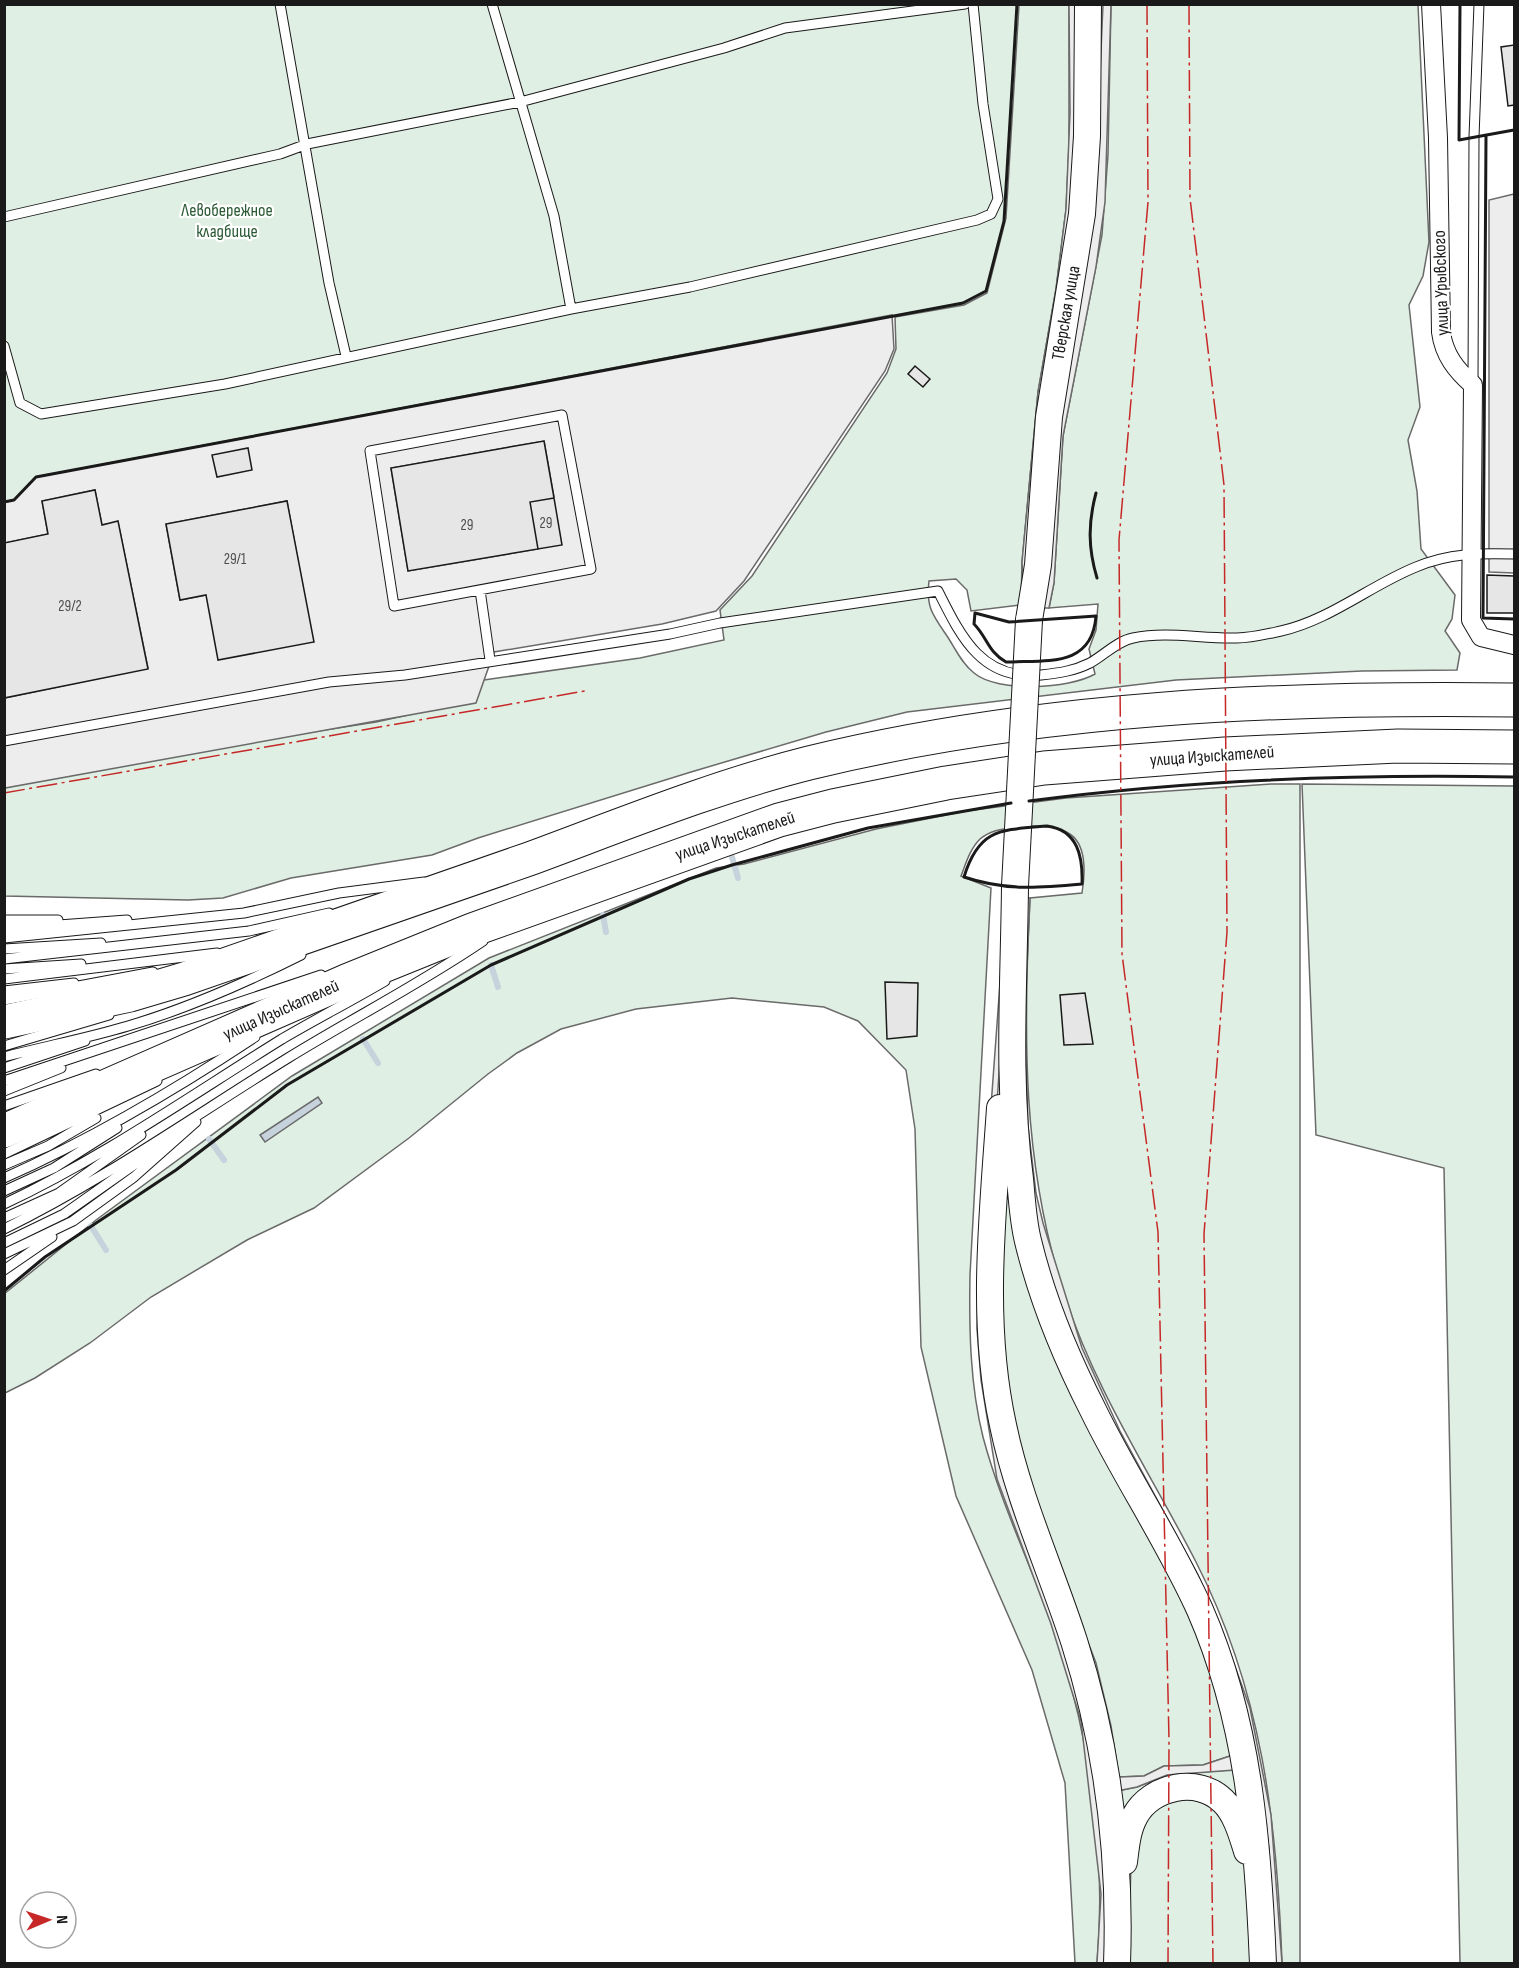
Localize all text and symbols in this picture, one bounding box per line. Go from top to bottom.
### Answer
park label: Левобережное кладбище [180,200,273,242]
street label: улица Урывского [1429,230,1453,336]
street label: Тверская улица [1047,264,1085,362]
house number: 29 [540,514,552,533]
house number: 29 [461,516,473,535]
house number: 29/1 [224,550,247,569]
house number: 29/2 [58,597,82,616]
street label: улица Изыскателей [1149,741,1275,771]
street label: улица Изыскателей [672,807,798,865]
street label: улица Изыскателей [220,975,342,1045]
north arrow [18,1890,78,1950]
text: N [52,1915,71,1924]

